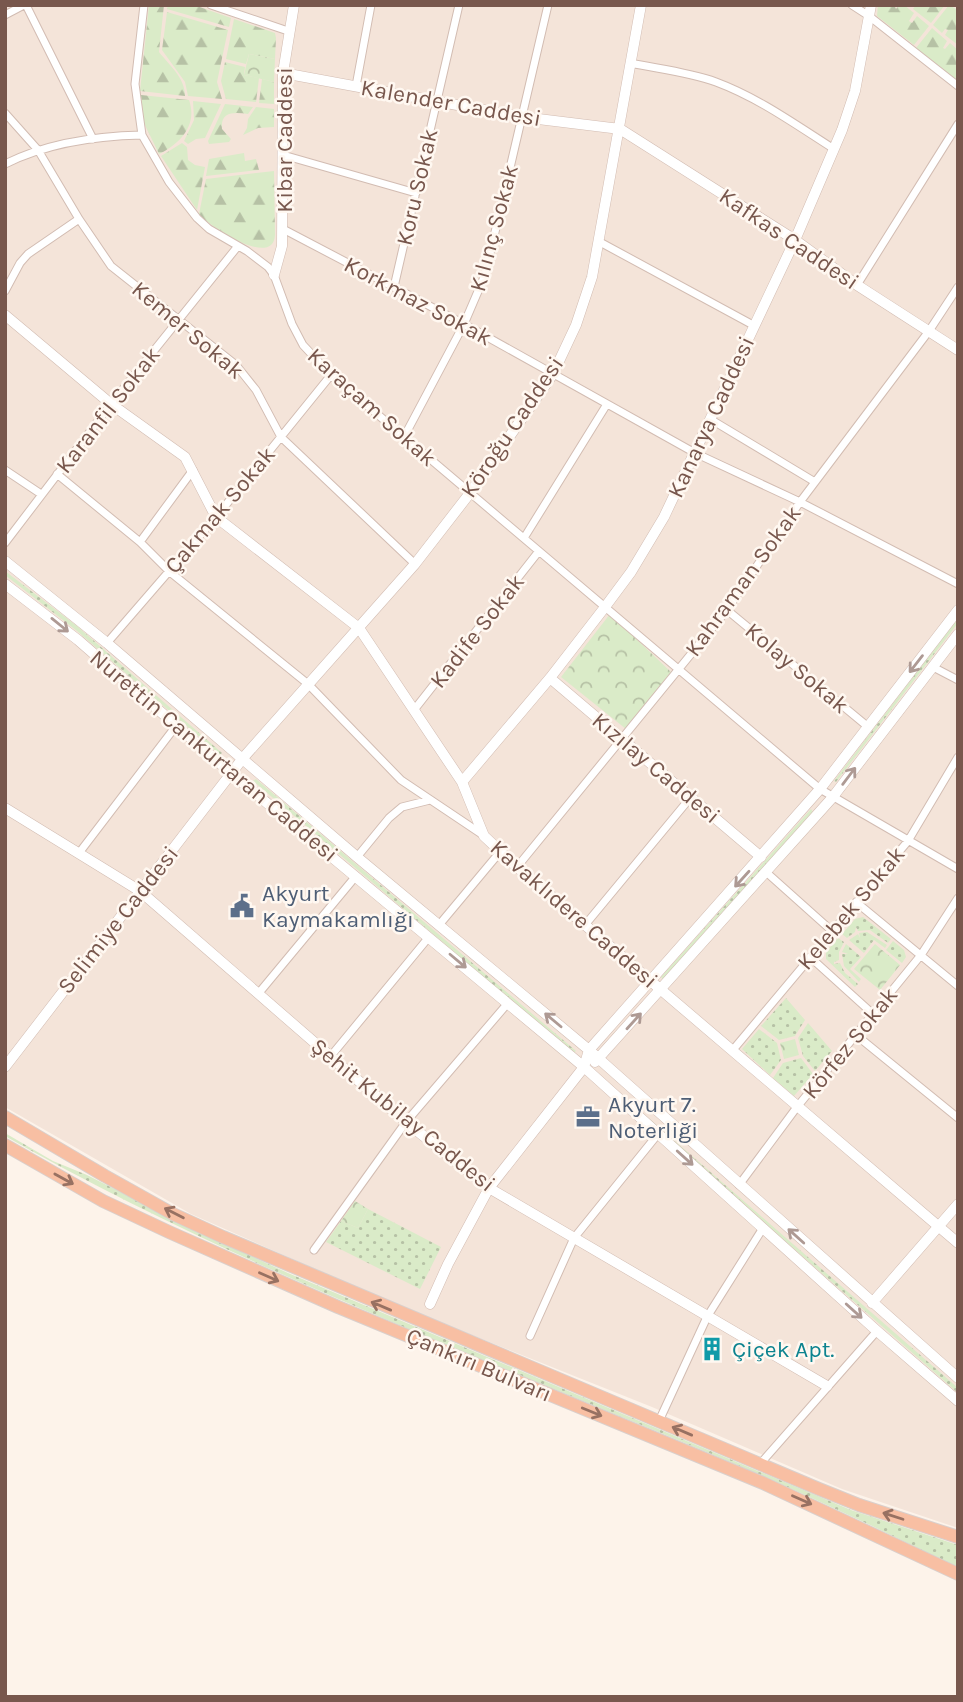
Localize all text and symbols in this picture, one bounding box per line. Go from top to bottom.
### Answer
street label: Kibar Caddesi [271,67,298,213]
street label: Kalender Caddesi [359,74,543,132]
street label: Koru Sokak [390,126,444,248]
street label: Kılınç Sokak [464,161,524,294]
street label: Kafkas Caddesi [714,182,864,296]
street label: Korkmaz Sokak [340,251,497,351]
street label: Kemer Sokak [126,275,250,385]
street label: Kanarya Caddesi [662,332,760,502]
street label: Karanfil Sokak [50,341,166,479]
street label: Karaçam Sokak [302,342,442,472]
street label: Köroğu Caddesi [455,351,569,503]
street label: Çakmak Sokak [159,441,281,579]
street label: Kahraman Sokak [679,500,807,662]
street label: Kadife Sokak [424,569,530,693]
one-way arrow [50,617,68,633]
street label: Kolay Sokak [740,617,854,719]
street label: Nurettin Cankurtaran Caddesi [84,644,344,868]
one-way arrow [908,654,923,673]
street label: Kızılay Caddesi [587,707,725,829]
one-way arrow [841,768,856,786]
street label: Kavaklıdere Caddesi [485,834,663,994]
street label: Selimiye Caddesi [52,841,184,999]
street label: Kelebek Sokak [792,841,911,975]
one-way arrow [734,870,750,888]
place label: Akyurt Kaymakamlığı [262,880,414,933]
public building icon: Akyurt Kaymakamlığı [228,892,256,920]
one-way arrow [449,953,467,969]
street label: Körfez Sokak [797,982,903,1104]
one-way arrow [544,1012,562,1028]
one-way arrow [626,1012,642,1030]
street label: Şehit Kubilay Caddesi [306,1032,500,1198]
place label: Akyurt 7. Noterliği [608,1091,698,1144]
office icon: Akyurt 7. Noterliği [574,1103,602,1131]
one-way arrow [676,1150,694,1166]
one-way arrow [54,1172,74,1186]
one-way arrow [164,1206,184,1220]
one-way arrow [787,1228,805,1244]
one-way arrow [258,1271,280,1284]
one-way arrow [371,1299,393,1312]
one-way arrow [845,1303,863,1319]
street label: Çankırı Bulvarı [402,1322,556,1408]
building icon: Çiçek Apt. [698,1335,726,1363]
place label: Çiçek Apt. [732,1336,834,1363]
one-way arrow [581,1407,602,1420]
one-way arrow [671,1424,693,1437]
one-way arrow [791,1494,812,1507]
one-way arrow [882,1509,904,1521]

